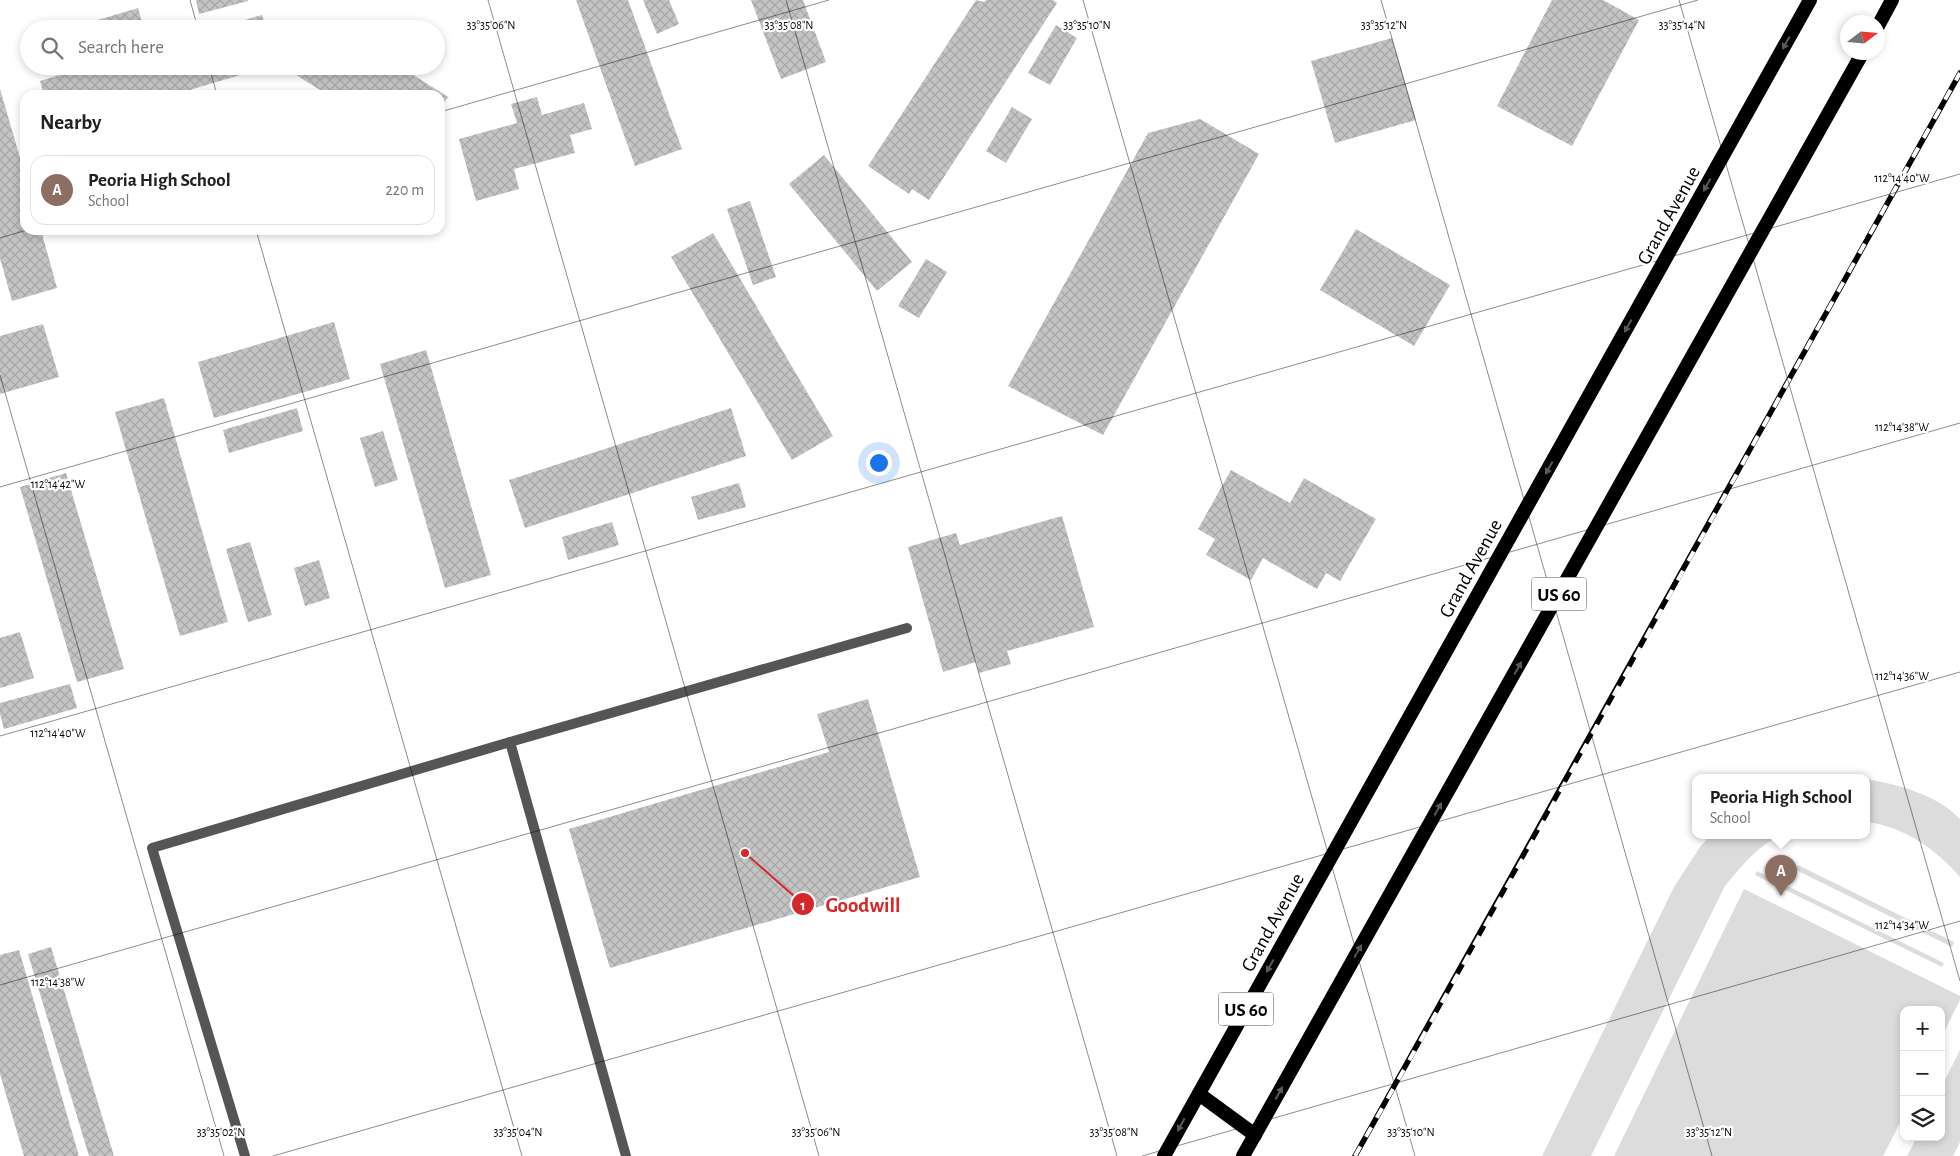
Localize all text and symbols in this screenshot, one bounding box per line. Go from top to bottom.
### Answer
north arrow [1840,15,1885,60]
text: 33°35'06"N [467,19,515,31]
text: 33°35'08"N [765,19,813,31]
text: 33°35'10"N [1063,19,1111,31]
text: 33°35'12"N [1361,19,1407,31]
text: 33°35'14"N [1659,19,1705,31]
search box [20,20,445,75]
icon: search [38,34,66,62]
one-way arrow [1782,36,1791,49]
text: Search here [78,38,164,57]
text: Nearby [40,112,101,133]
street label: Grand Avenue [1634,163,1704,268]
text: Peoria High School [88,171,231,190]
text: 112°14'40"W [1874,172,1930,184]
one-way arrow [1703,178,1712,191]
text: A [52,182,62,198]
text: 220 m [386,182,424,198]
text: School [88,193,129,209]
one-way arrow [1624,319,1632,334]
text: 112°14'38"W [1875,421,1929,433]
your location [866,450,892,476]
one-way arrow [1544,462,1553,475]
text: 112°14'42"W [31,478,86,490]
street label: Grand Avenue [1436,516,1506,621]
road number: US 60 [1532,578,1586,610]
one-way arrow [1513,661,1522,674]
text: 112°14'36"W [1875,670,1929,682]
text: 112°14'40"W [30,727,86,739]
popup [1692,774,1870,839]
text: Peoria High School [1710,788,1852,807]
one-way arrow [1434,802,1442,817]
text: School [1710,810,1751,826]
pin: A [1765,855,1797,896]
street label: Grand Avenue [1238,870,1308,975]
callout: Goodwill [790,886,911,922]
text: Goodwill [825,895,901,916]
text: 1 [800,898,806,913]
text: 112°14'34"W [1875,919,1929,931]
one-way arrow [1354,944,1363,958]
one-way arrow [1266,959,1274,974]
text: 112°14'38"W [31,976,85,988]
road number: US 60 [1218,992,1274,1026]
map controls [1900,1006,1945,1141]
button: + [1900,1006,1945,1051]
button: − [1900,1051,1945,1096]
one-way arrow [1275,1085,1283,1100]
button: layers [1900,1096,1945,1141]
one-way arrow [1177,1118,1186,1132]
text: 33°35'02"N [197,1126,245,1138]
text: 33°35'04"N [493,1126,543,1138]
text: 33°35'06"N [792,1126,840,1138]
text: 33°35'08"N [1090,1126,1138,1138]
text: 33°35'10"N [1387,1126,1435,1138]
text: 33°35'12"N [1686,1126,1732,1138]

